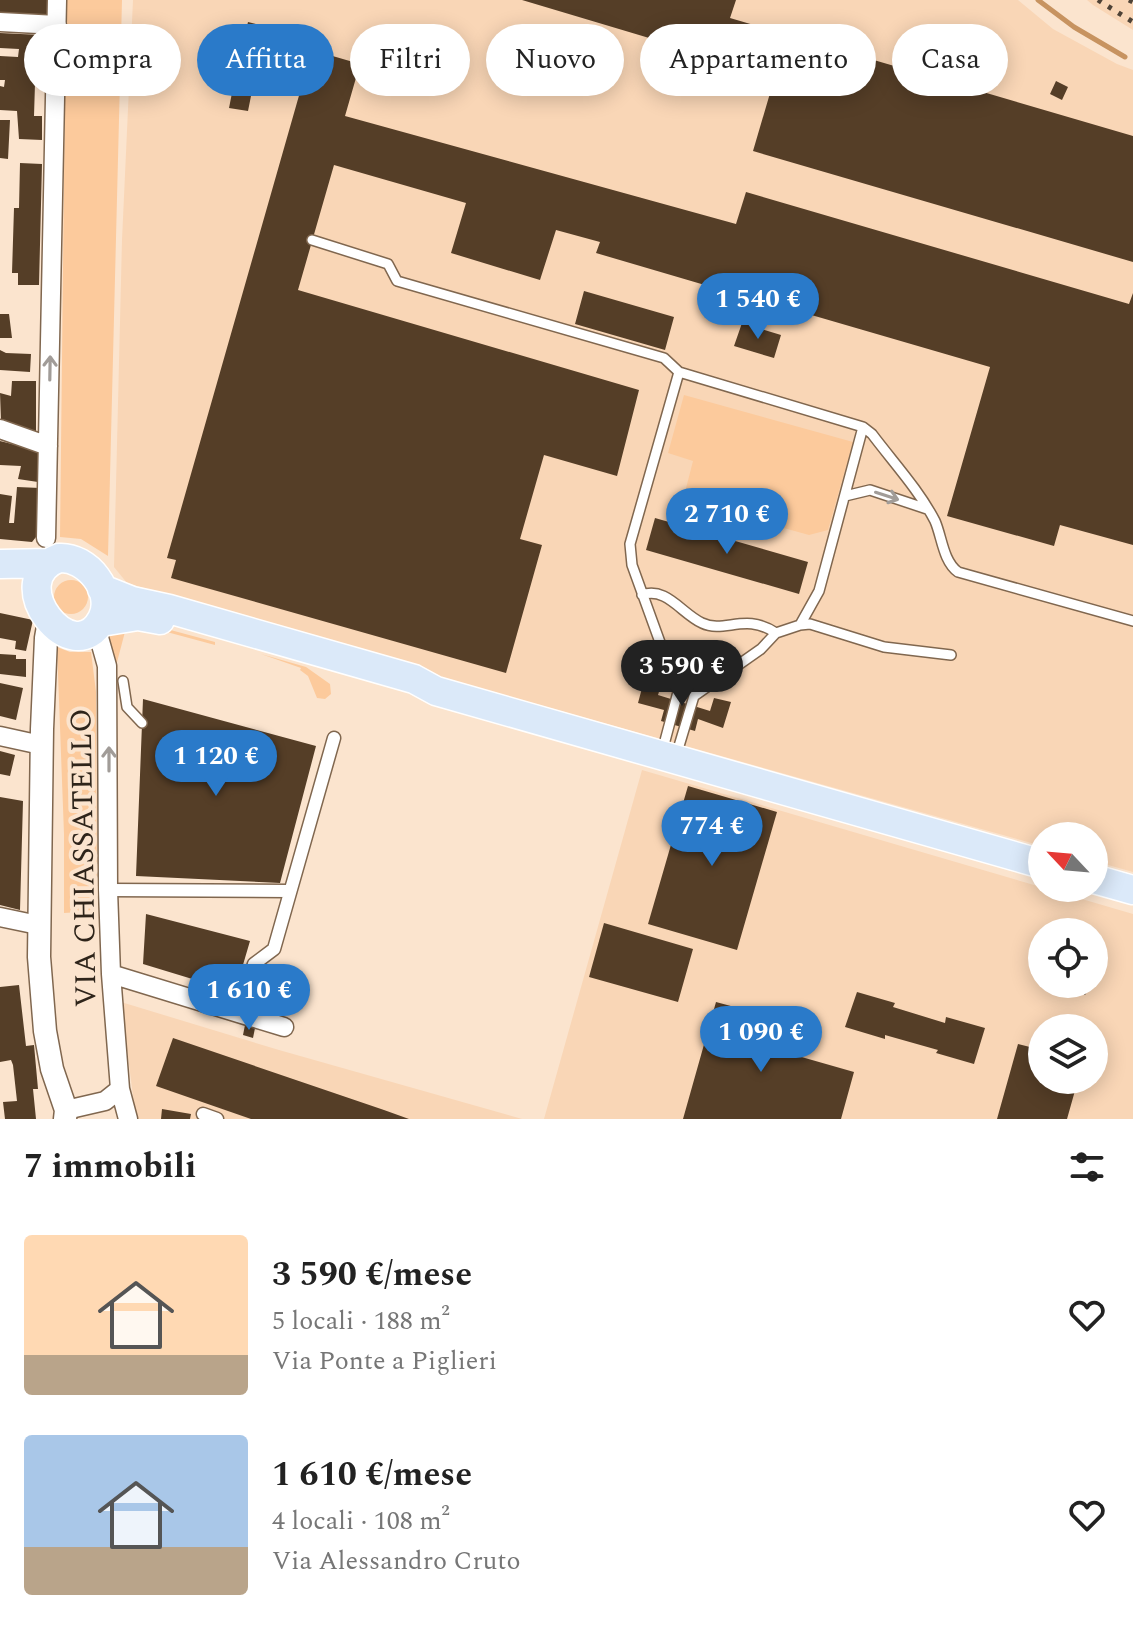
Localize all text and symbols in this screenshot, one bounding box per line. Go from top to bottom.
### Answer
chip: Compra [24,24,181,96]
chip: Affitta [197,24,334,96]
chip: Filtri [350,24,470,96]
chip: Nuovo [486,24,624,96]
chip: Appartamento [640,24,876,96]
chip: Casa [892,24,1008,96]
pin: 1 540 € [684,273,832,341]
text: 1 540 € [715,279,801,319]
one-way arrow [42,356,57,382]
pin: 2 710 € [653,488,801,556]
one-way arrow [874,490,899,504]
text: 2 710 € [684,494,770,534]
pin: 3 590 € [608,640,756,708]
text: 3 590 € [639,646,725,686]
street label: VIA CHIASSATELLO [58,708,110,1008]
pin: 1 120 € [142,730,290,798]
text: 1 120 € [173,736,259,776]
one-way arrow [101,746,117,773]
pin: 774 € [656,800,768,868]
text: 774 € [680,806,744,846]
north arrow [1028,822,1108,902]
map controls [1028,822,1108,1094]
button: locate [1028,918,1108,998]
pin: 1 610 € [175,964,323,1032]
text: 1 610 € [206,970,292,1010]
pin: 1 090 € [687,1006,835,1074]
text: 1 090 € [718,1012,804,1052]
button: layers [1028,1014,1108,1094]
text: 7 immobili [24,1141,196,1193]
icon: filters [1065,1145,1109,1189]
text: 3 590 €/mese [272,1249,472,1301]
icon: home [88,1267,184,1363]
icon: heart [1065,1293,1109,1337]
text: 5 locali · 188 m² [272,1301,450,1341]
text: Via Ponte a Piglieri [272,1341,497,1381]
text: 1 610 €/mese [272,1449,472,1501]
icon: home [88,1467,184,1563]
icon: heart [1065,1493,1109,1537]
text: 4 locali · 108 m² [272,1501,450,1541]
text: Via Alessandro Cruto [272,1541,521,1581]

